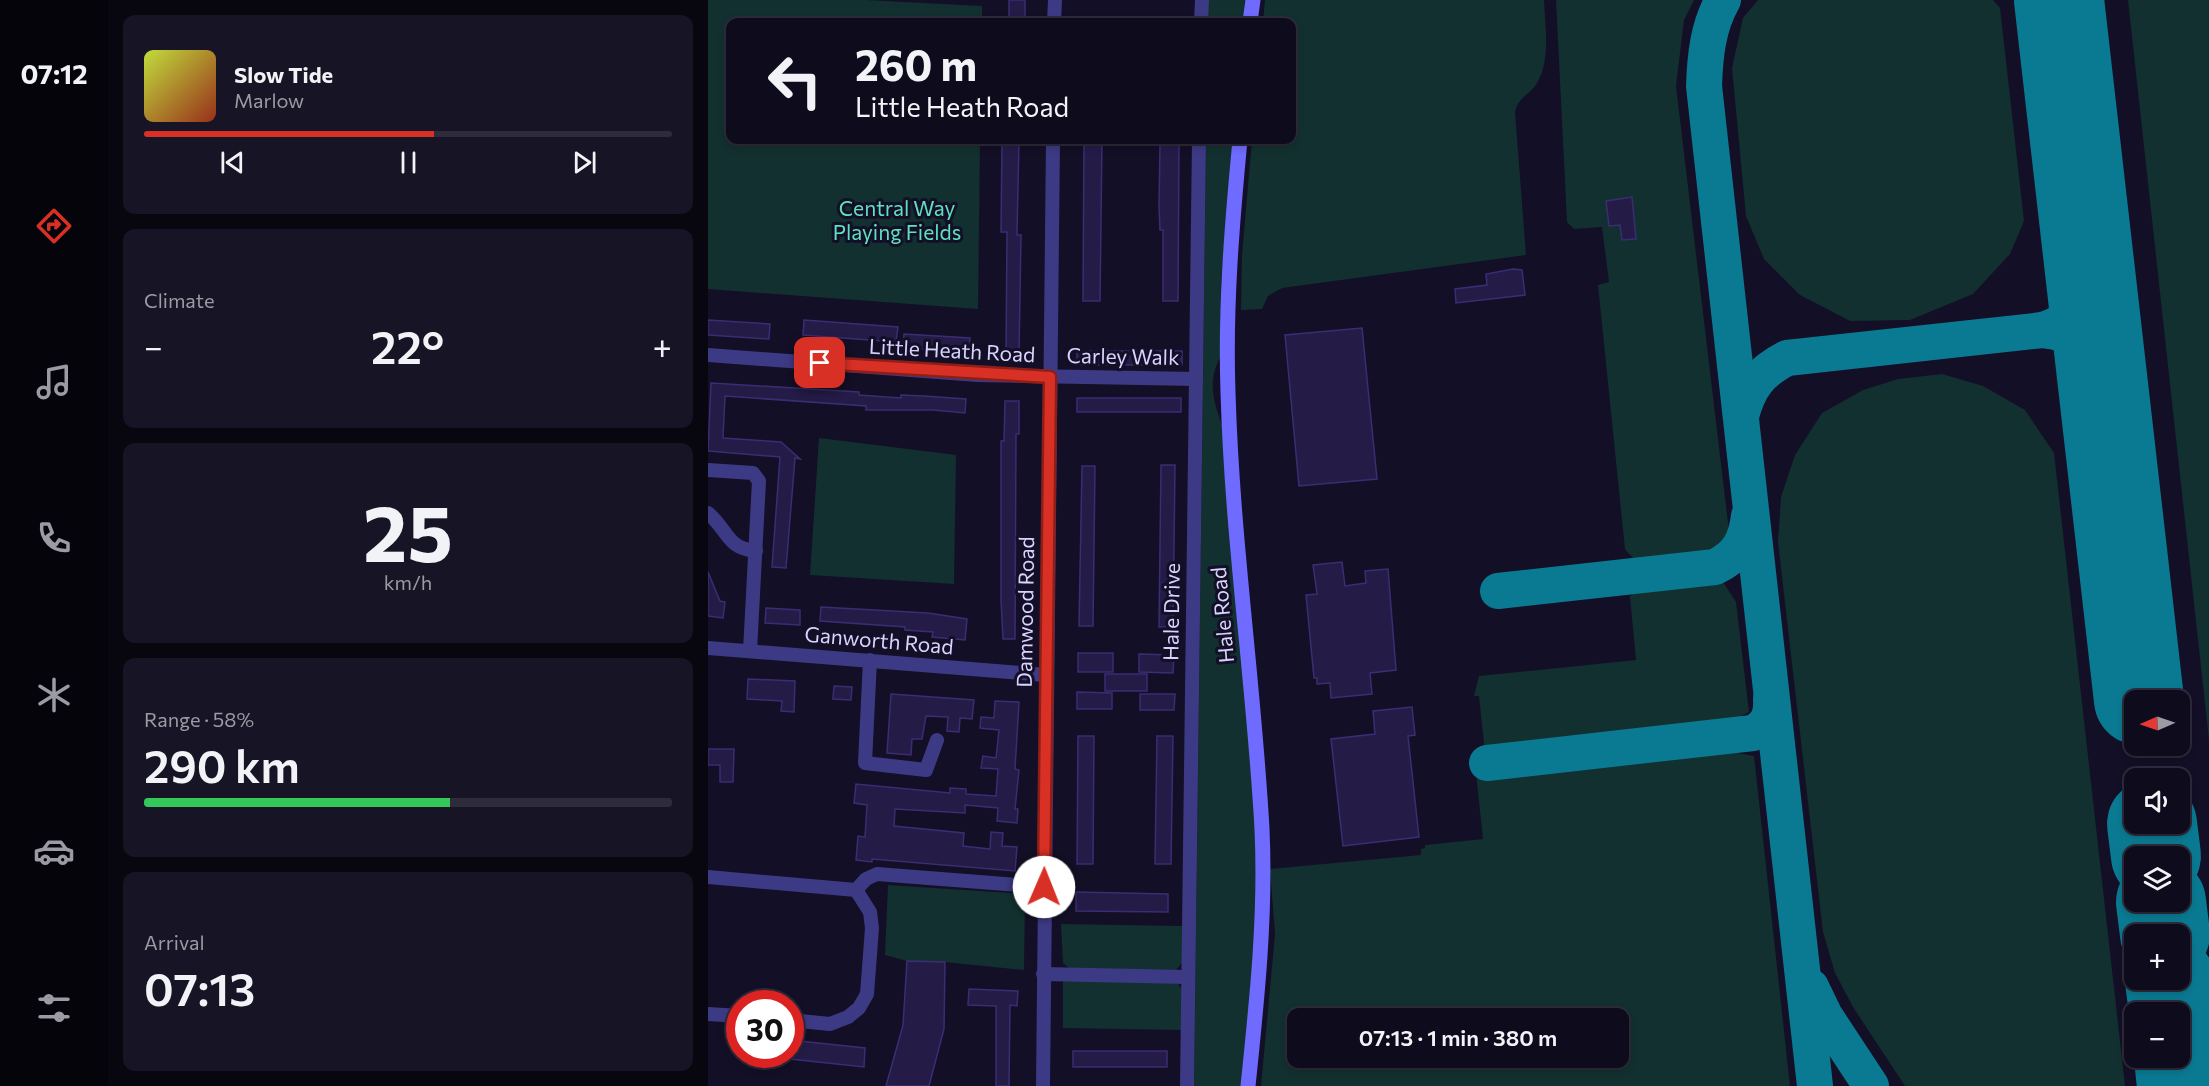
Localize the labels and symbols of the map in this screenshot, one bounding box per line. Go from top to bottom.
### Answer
park label: Central Way Playing Fields [833,195,961,244]
street label: Little Heath Road [868,333,1036,366]
pin [794,337,845,388]
street label: Carley Walk [1066,342,1180,369]
street label: Damwood Road [1011,536,1038,688]
street label: Hale Drive [1157,563,1184,661]
street label: Hale Road [1205,566,1238,664]
street label: Ganworth Road [804,621,955,658]
north arrow [2124,690,2190,756]
position arrow [1012,855,1076,919]
speed limit sign: 30 [726,990,804,1068]

